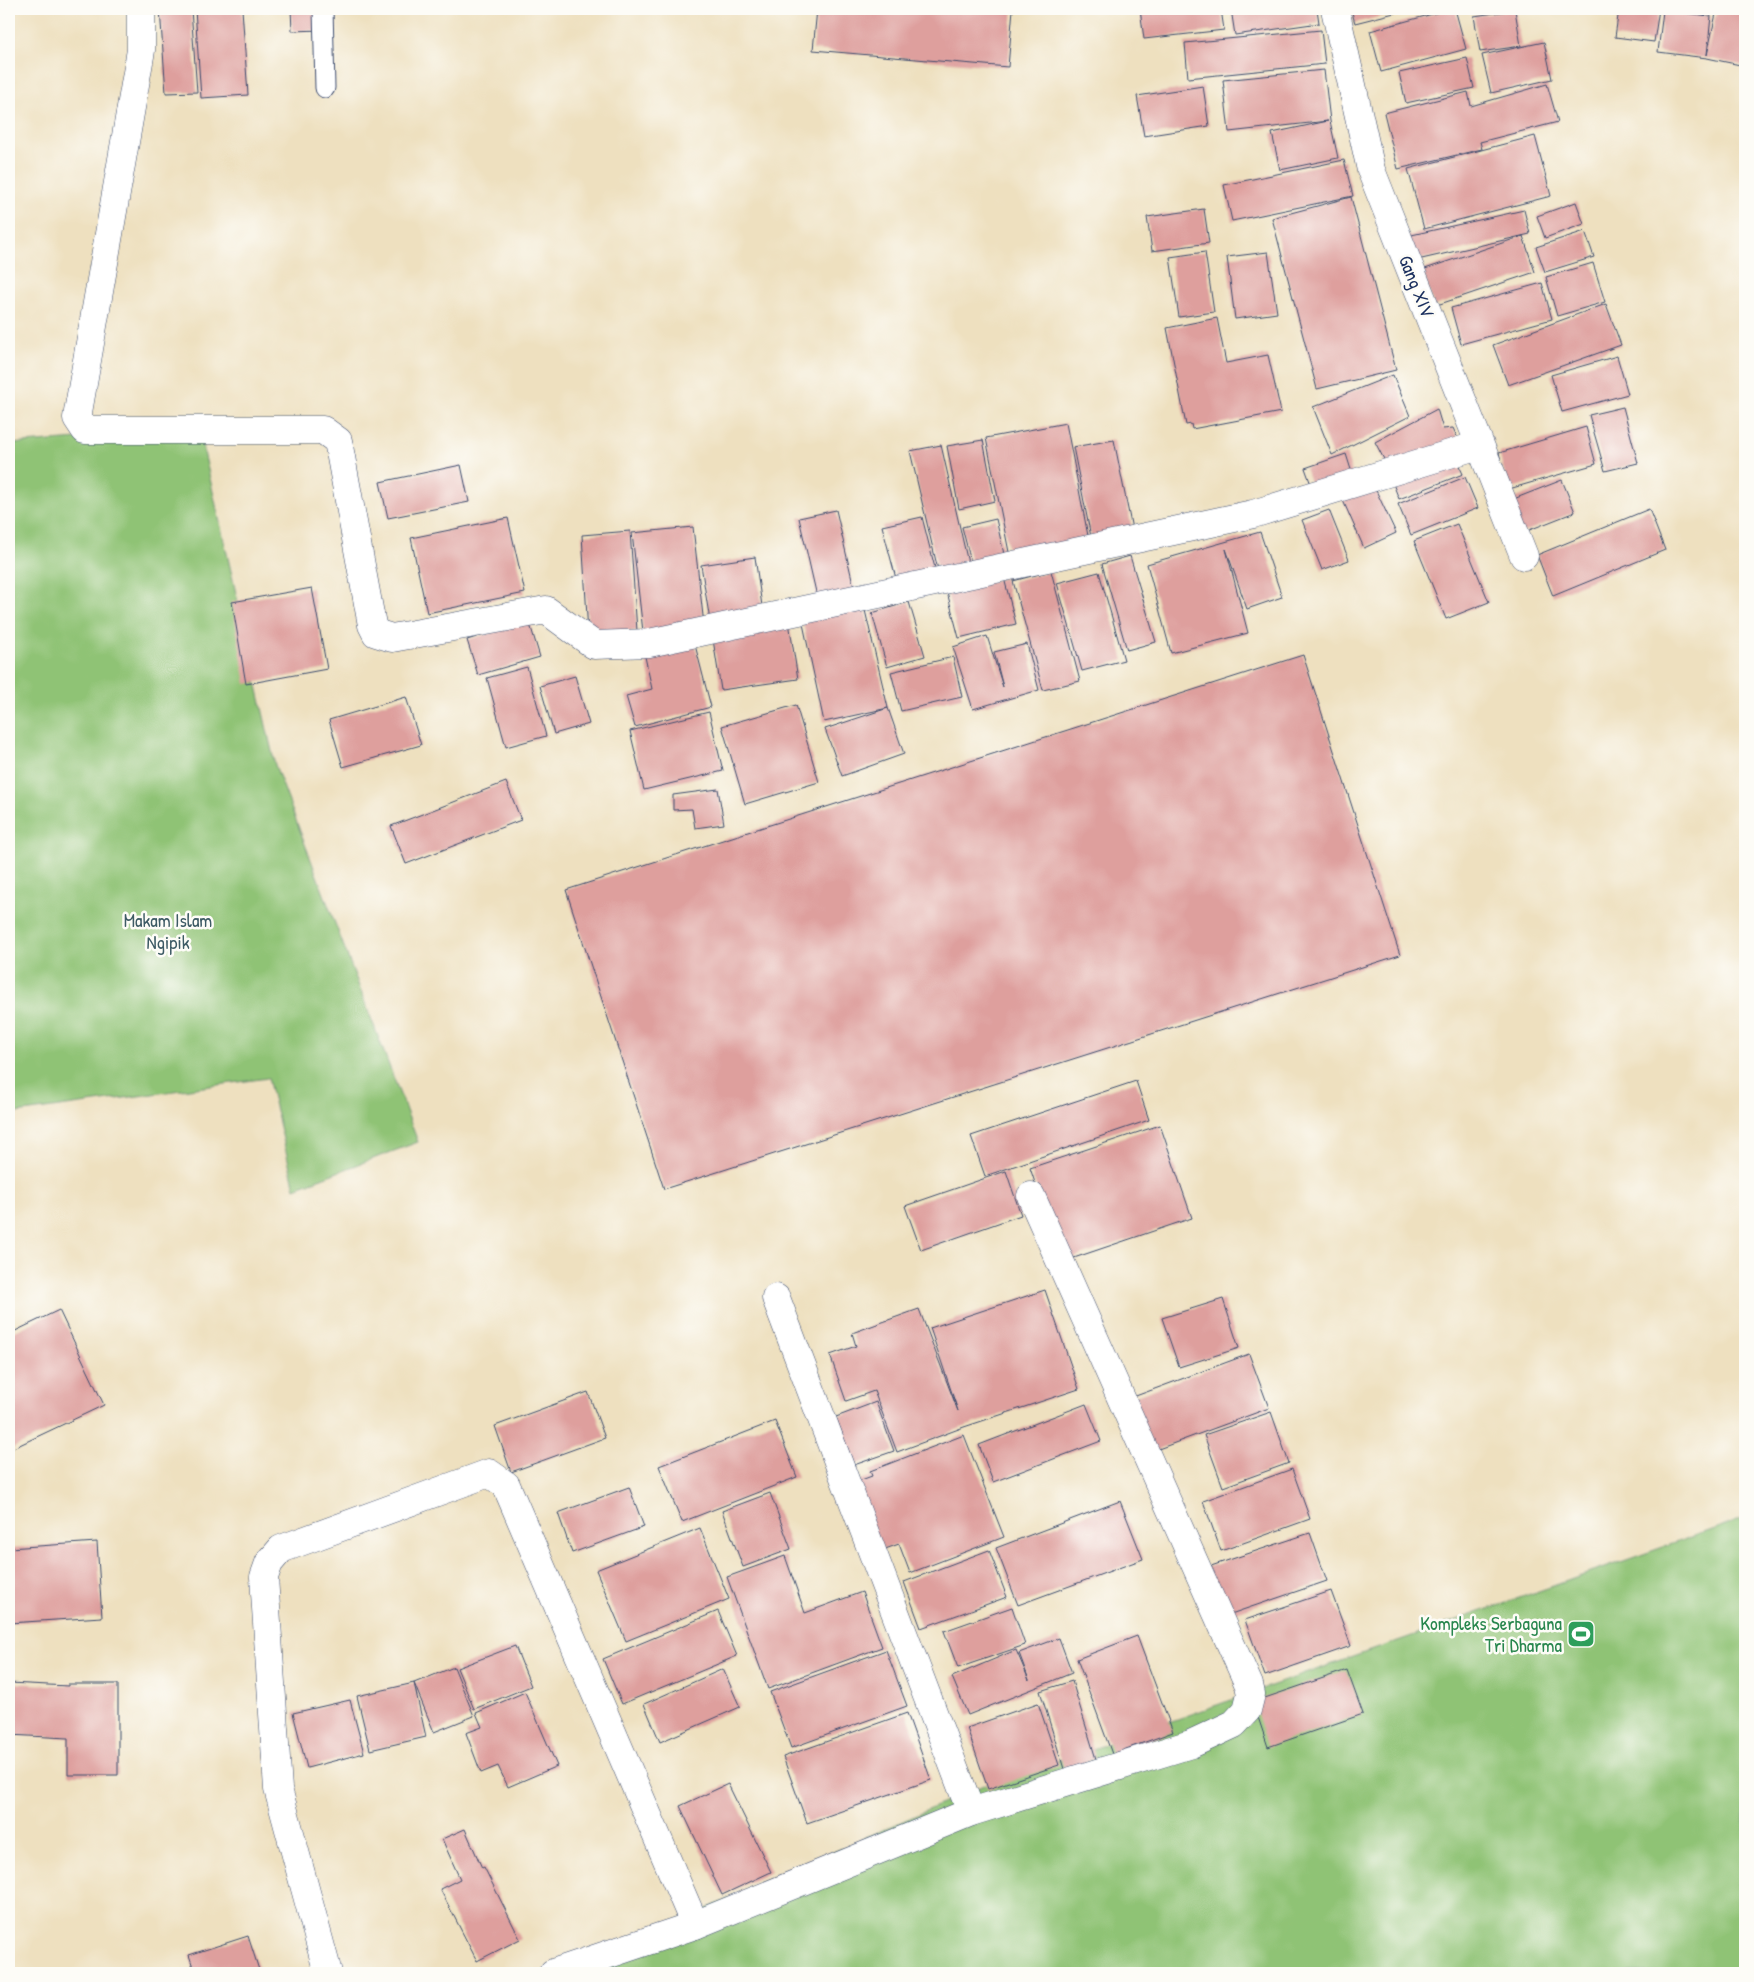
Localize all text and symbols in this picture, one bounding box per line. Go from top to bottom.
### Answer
street label: Gang XIV [1393,251,1441,321]
park label: Makam Islam Ngipik [124,907,212,955]
place label: Kompleks Serbaguna Tri Dharma [1420,1610,1563,1658]
sports icon: Kompleks Serbaguna Tri Dharma [1566,1619,1596,1649]

